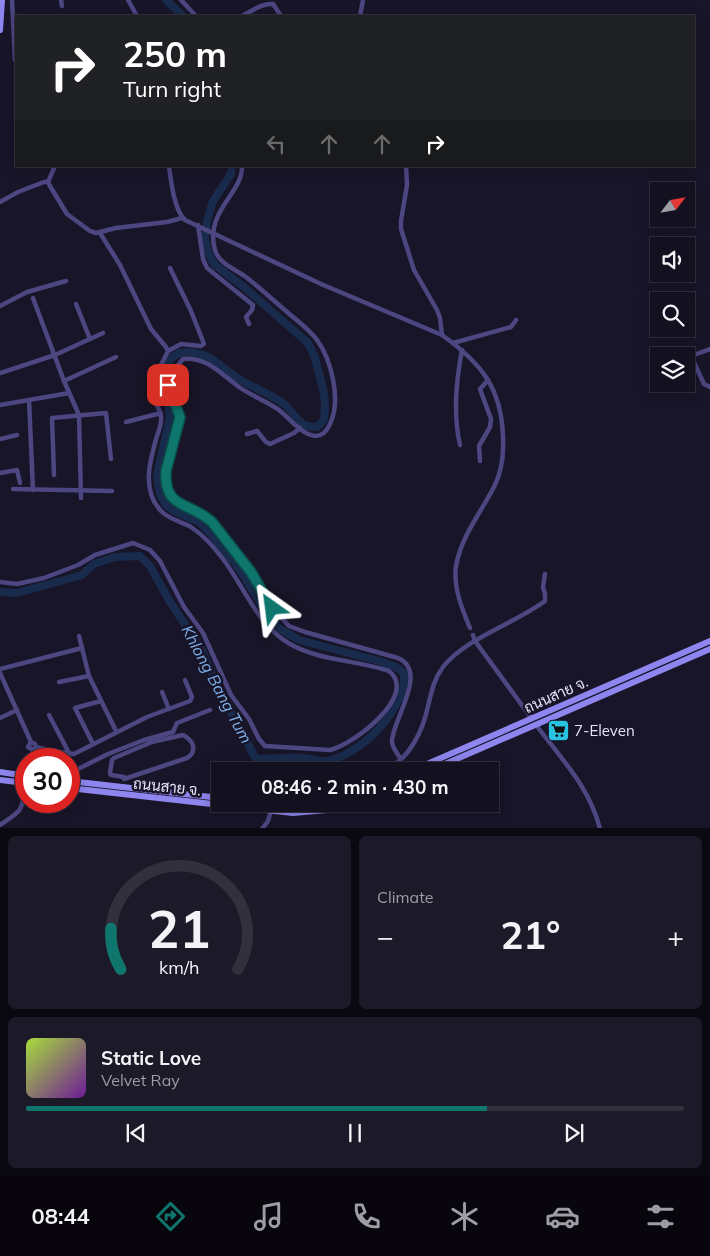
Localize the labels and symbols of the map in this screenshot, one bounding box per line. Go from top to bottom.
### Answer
north arrow [650,182,695,228]
pin [147,364,189,406]
position arrow [245,581,297,633]
water label: Khlong Bang Tum [177,621,257,747]
street label: ถนนสาย จ. [521,672,591,717]
supermarket icon: 7-Eleven [546,719,570,743]
place label: 7-Eleven [574,721,635,740]
speed limit sign: 30 [15,748,80,813]
street label: ถนนสาย จ. [132,773,202,800]

